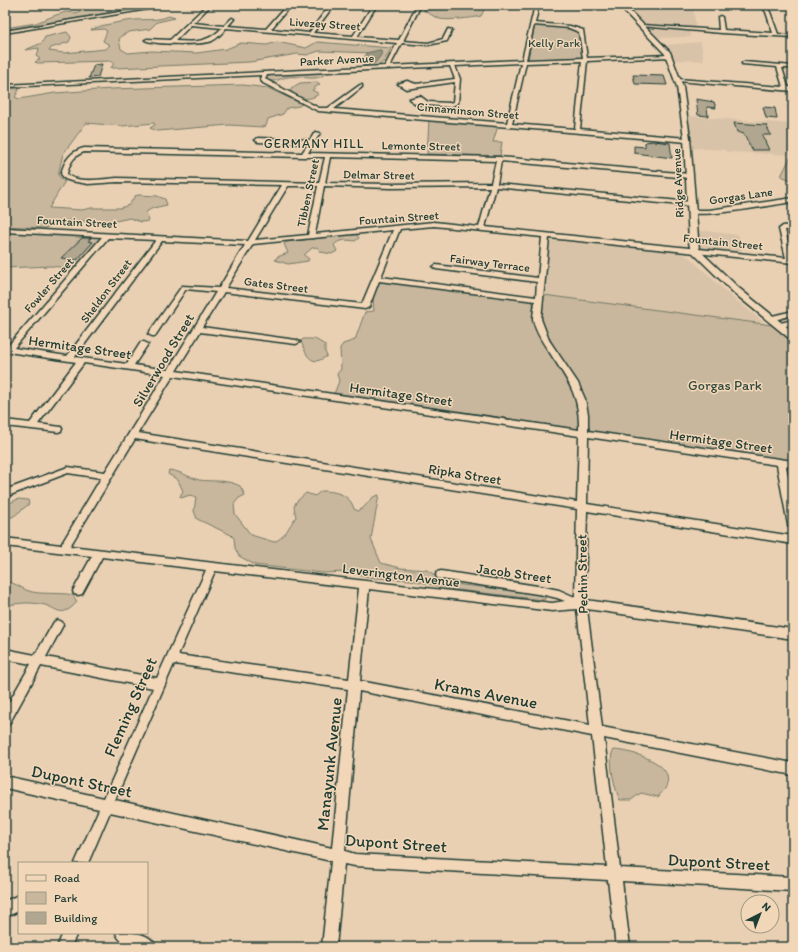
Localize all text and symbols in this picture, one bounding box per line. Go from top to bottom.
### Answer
street label: Livezey Street [289,15,362,34]
park label: Kelly Park [528,36,580,50]
street label: Parker Avenue [300,51,375,69]
street label: Cinnaminson Street [416,100,520,122]
district label: GERMANY HILL [264,136,364,151]
street label: Lemonte Street [381,138,461,154]
street label: Ridge Avenue [669,148,687,218]
street label: Tibben Street [294,157,322,228]
street label: Delmar Street [343,167,416,183]
street label: Gorgas Lane [708,185,774,207]
street label: Fountain Street [358,208,440,228]
street label: Fountain Street [37,213,118,231]
street label: Fountain Street [682,231,764,253]
street label: Fairway Terrace [449,251,531,275]
street label: Fowler Street [21,254,77,315]
street label: Sheldon Street [77,256,135,326]
street label: Gates Street [243,274,309,296]
street label: Silverwood Street [129,310,198,410]
street label: Hermitage Street [27,332,132,363]
park label: Gorgas Park [688,377,762,394]
street label: Hermitage Street [348,379,453,410]
street label: Hermitage Street [668,426,773,457]
street label: Ripka Street [427,460,503,489]
street label: Pechin Street [573,534,592,614]
street label: Leverington Avenue [341,560,461,591]
street label: Jacob Street [475,560,552,587]
street label: Fleming Street [99,654,161,760]
street label: Krams Avenue [433,673,539,713]
street label: Manayunk Avenue [312,696,346,832]
street label: Dupont Street [30,761,134,801]
street label: Dupont Street [344,829,448,857]
street label: Dupont Street [667,849,771,875]
legend [18,862,148,934]
text: Road [54,871,80,885]
text: Park [54,891,78,905]
north arrow [740,894,780,934]
text: N [759,900,773,914]
text: Building [54,911,98,925]

